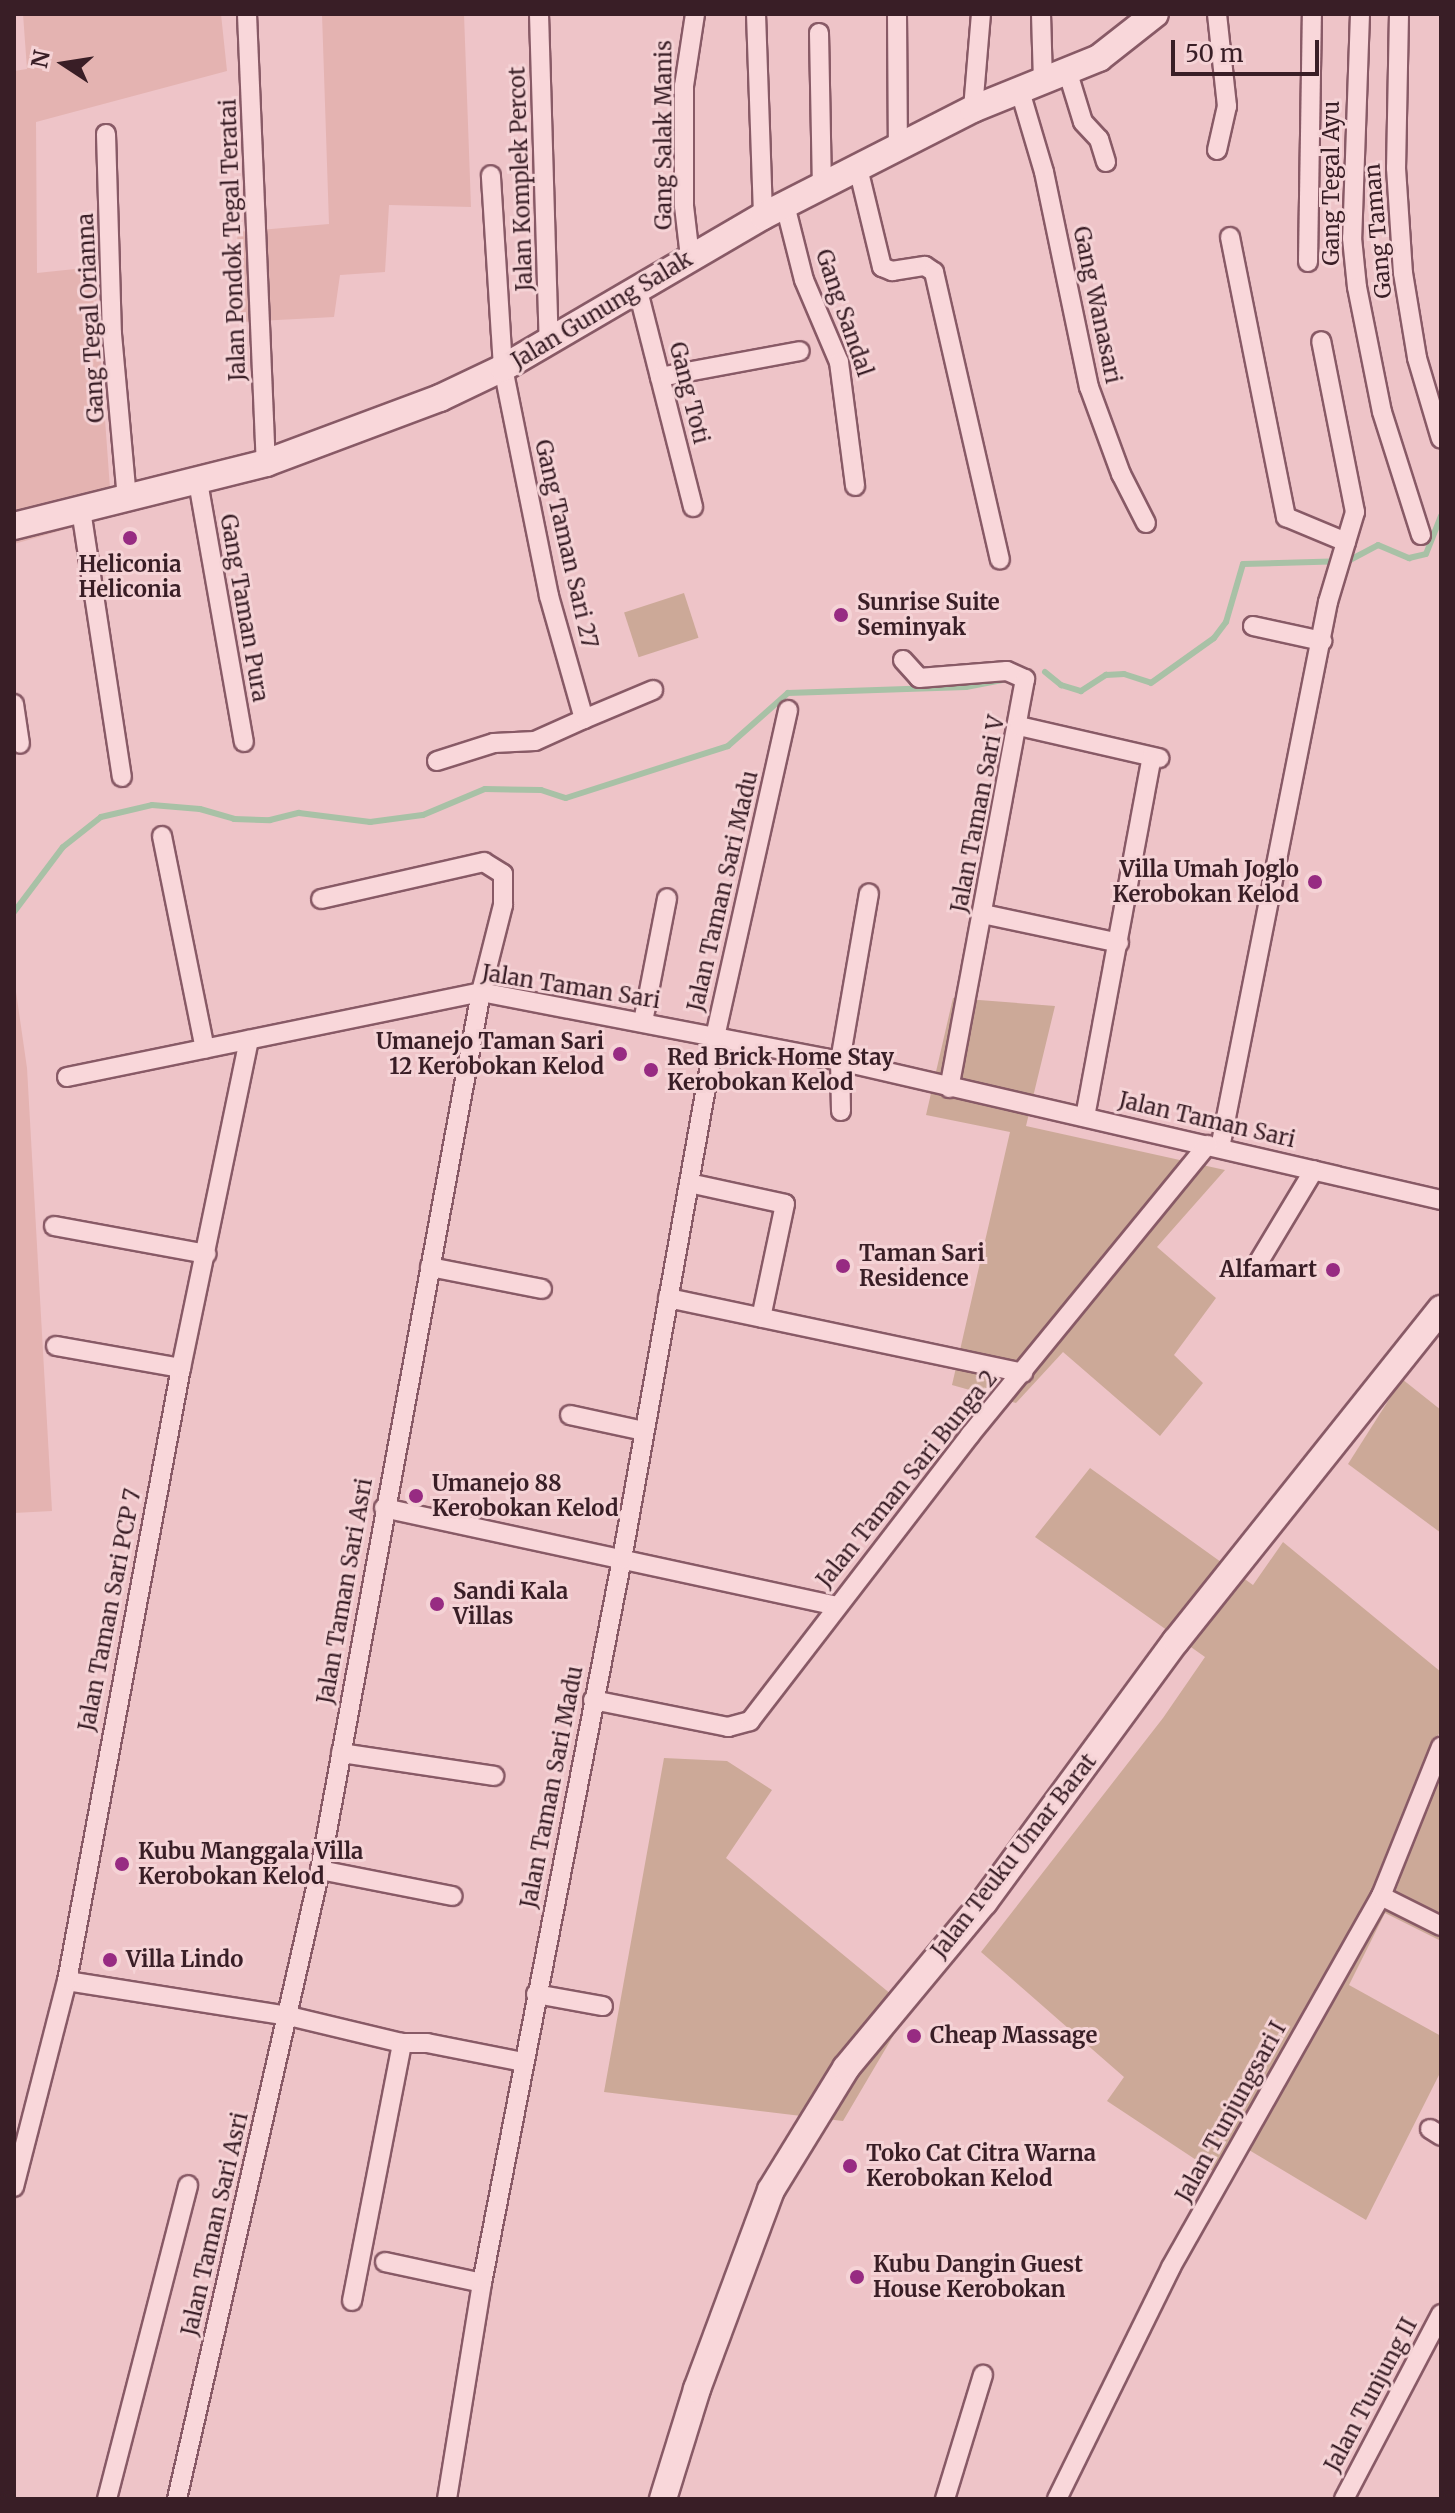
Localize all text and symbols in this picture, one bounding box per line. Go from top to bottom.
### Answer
north arrow [24,24,104,104]
scale bar [1175,24,1323,74]
text: 50 m [1185,38,1244,69]
street label: Gang Salak Manis [651,40,677,230]
text: N [25,48,56,70]
street label: Jalan Komplek Percot [504,66,538,292]
street label: Jalan Pondok Tegal Teratai [215,98,251,382]
street label: Gang Tegal Ayu [1319,101,1345,265]
street label: Gang Taman [1359,162,1397,300]
street label: Gang Tegal Orianna [72,213,110,423]
street label: Gang Wanasari [1067,224,1127,386]
street label: Jalan Gunung Salak [507,246,697,374]
street label: Gang Sandal [810,246,878,380]
street label: Gang Toti [664,339,714,447]
street label: Gang Taman Sari 27 [529,437,603,651]
street label: Gang Taman Pura [215,512,273,704]
marker: Heliconia Heliconia [121,529,139,547]
place label: Heliconia Heliconia [79,551,181,602]
place label: Sunrise Suite Seminyak [857,589,1000,640]
marker: Sunrise Suite Seminyak [832,606,850,624]
street label: Jalan Taman Sari V [946,713,1010,915]
street label: Jalan Taman Sari Madu [682,768,764,1014]
place label: Villa Umah Joglo Kerobokan Kelod [1113,856,1299,908]
marker: Villa Umah Joglo Kerobokan Kelod [1306,873,1324,891]
street label: Jalan Taman Sari [480,960,662,1014]
place label: Umanejo Taman Sari 12 Kerobokan Kelod [376,1028,604,1080]
place label: Red Brick Home Stay Kerobokan Kelod [667,1044,894,1096]
marker: Umanejo Taman Sari 12 Kerobokan Kelod [611,1045,629,1063]
marker: Red Brick Home Stay Kerobokan Kelod [642,1061,660,1079]
street label: Jalan Taman Sari [1116,1087,1298,1153]
place label: Taman Sari Residence [859,1240,985,1292]
marker: Taman Sari Residence [834,1257,852,1275]
place label: Alfamart [1220,1257,1317,1283]
marker: Alfamart [1324,1261,1342,1279]
street label: Jalan Taman Sari Bunga 2 [811,1365,1003,1593]
place label: Umanejo 88 Kerobokan Kelod [432,1470,618,1522]
street label: Jalan Taman Sari Asri [312,1476,378,1706]
street label: Jalan Taman Sari PCP 7 [74,1487,146,1733]
marker: Umanejo 88 Kerobokan Kelod [407,1487,425,1505]
place label: Sandi Kala Villas [453,1578,568,1630]
marker: Sandi Kala Villas [428,1595,446,1613]
street label: Jalan Taman Sari Madu [516,1664,588,1910]
street label: Jalan Teuku Umar Barat [926,1749,1102,1963]
place label: Kubu Manggala Villa Kerobokan Kelod [138,1838,363,1890]
marker: Kubu Manggala Villa Kerobokan Kelod [113,1855,131,1873]
place label: Villa Lindo [126,1947,243,1973]
marker: Villa Lindo [101,1951,119,1969]
street label: Jalan Tunjungsari I [1170,2017,1292,2207]
place label: Cheap Massage [930,2023,1097,2049]
marker: Cheap Massage [905,2027,923,2045]
street label: Jalan Taman Sari Asri [176,2110,254,2338]
place label: Toko Cat Citra Warna Kerobokan Kelod [866,2140,1096,2192]
marker: Toko Cat Citra Warna Kerobokan Kelod [841,2157,859,2175]
place label: Kubu Dangin Guest House Kerobokan [873,2251,1083,2302]
marker: Kubu Dangin Guest House Kerobokan [848,2268,866,2286]
street label: Jalan Tunjung II [1319,2314,1423,2476]

